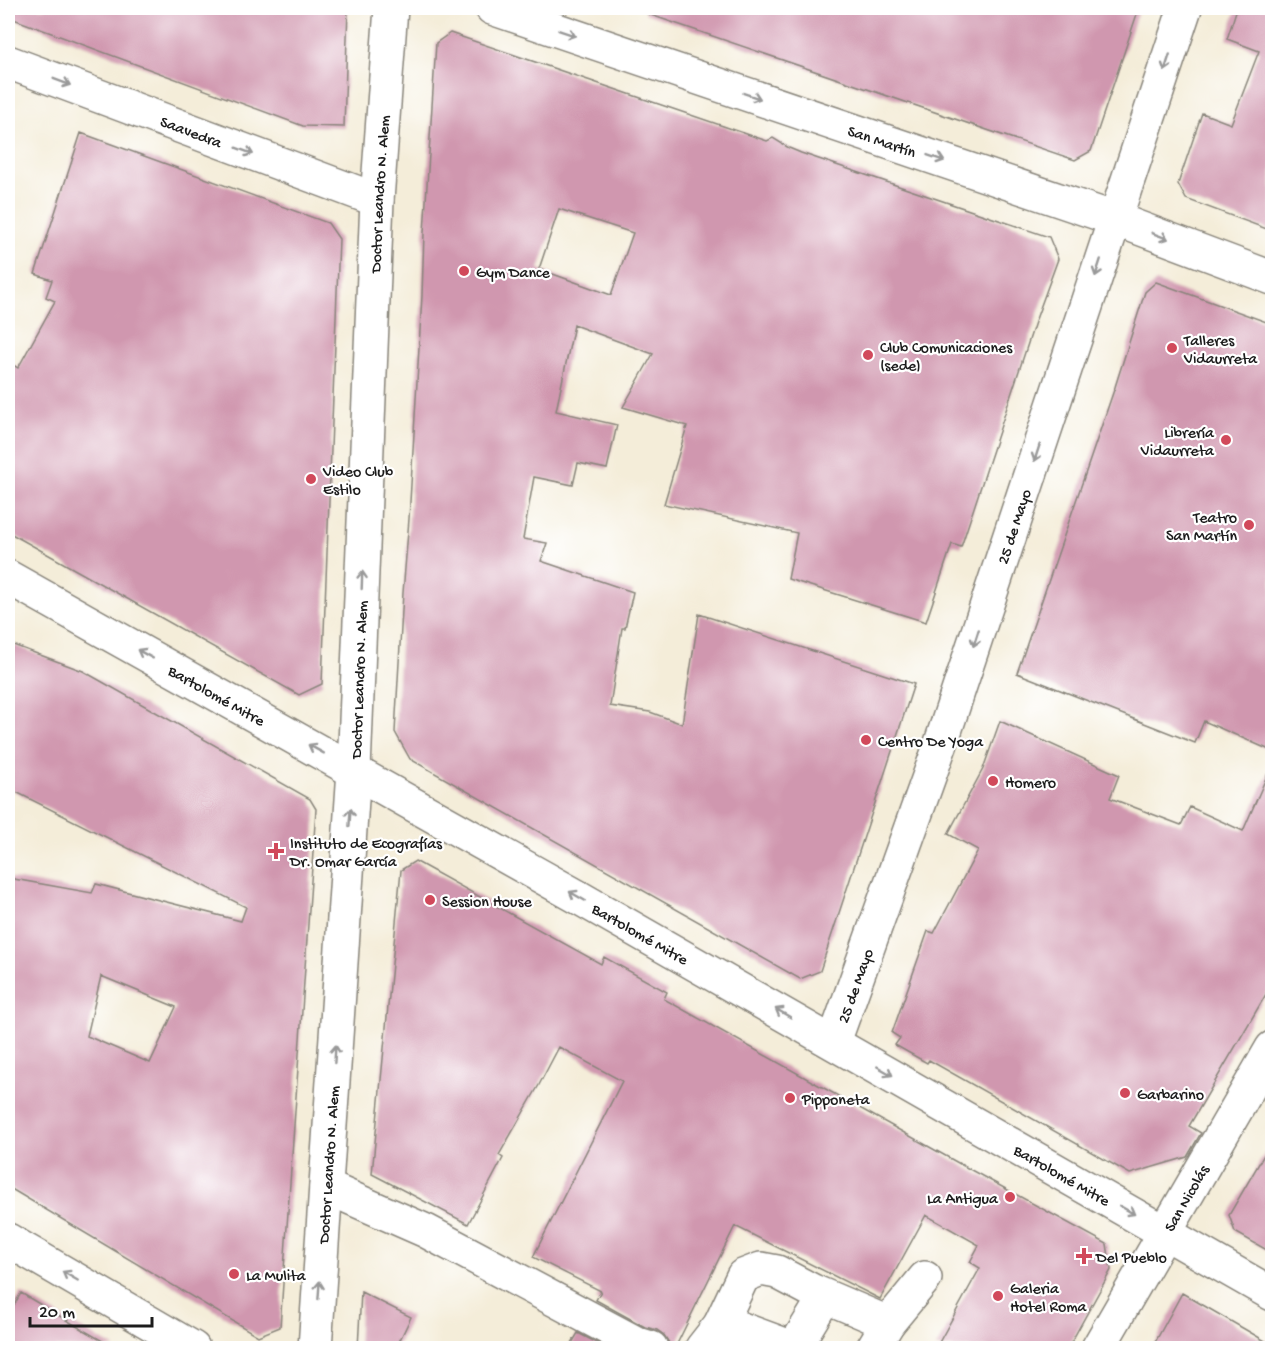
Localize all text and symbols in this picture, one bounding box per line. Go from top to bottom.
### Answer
one-way arrow [557,28,576,39]
one-way arrow [1160,53,1171,72]
one-way arrow [52,78,71,89]
one-way arrow [742,91,761,102]
street label: Saavedra [157,114,225,155]
street label: Doctor Leandro N. Alem [368,114,396,274]
street label: San Martín [844,123,918,164]
one-way arrow [235,146,254,157]
one-way arrow [927,154,945,165]
one-way arrow [1151,231,1169,242]
one-way arrow [1092,258,1103,277]
marker: Gym Dance [457,264,471,278]
place label: Gym Dance [476,265,550,284]
place label: Talleres Vidaurreta [1183,333,1258,370]
place label: Club Comunicaciones (sede) [880,340,1013,377]
marker: Talleres Vidaurreta [1165,341,1179,355]
marker: Club Comunicaciones (sede) [861,348,875,362]
place label: Librería Vidaurreta [1140,425,1215,462]
marker: Librería Vidaurreta [1219,433,1233,447]
one-way arrow [1031,443,1042,462]
place label: Video Club Estilo [322,464,394,501]
marker: Video Club Estilo [304,472,318,486]
street label: 25 de Mayo [995,487,1038,567]
place label: Teatro San Martín [1166,510,1237,547]
marker: Teatro San Martín [1242,518,1256,532]
one-way arrow [356,571,367,591]
street label: Doctor Leandro N. Alem [348,599,374,760]
one-way arrow [969,628,980,647]
one-way arrow [137,647,154,659]
street label: Bartolomé Mitre [163,662,268,733]
marker: Centro De Yoga [859,733,873,747]
place label: Centro De Yoga [878,734,984,753]
one-way arrow [307,742,324,754]
marker: Homero [986,774,1000,788]
place label: Homero [1005,775,1056,794]
one-way arrow [345,808,356,828]
place label: Instituto de Ecografías Dr. Omar García [289,836,443,873]
marker: Instituto de Ecografías Dr. Omar García [267,842,285,860]
one-way arrow [569,890,586,902]
marker: Session House [423,893,437,907]
place label: Session House [442,894,532,913]
street label: Bartolomé Mitre [587,900,691,971]
street label: 25 de Mayo [835,947,880,1026]
one-way arrow [775,1007,792,1019]
one-way arrow [330,1044,341,1064]
one-way arrow [876,1065,893,1077]
street label: Doctor Leandro N. Alem [316,1084,346,1245]
marker: Garbarino [1118,1086,1132,1100]
place label: Garbarino [1137,1087,1204,1106]
marker: Pipponeta [783,1091,797,1105]
place label: Pipponeta [801,1092,871,1111]
street label: Bartolomé Mitre [1008,1142,1113,1213]
street label: San Nicolás [1162,1162,1216,1236]
marker: La Antigua [1003,1190,1017,1204]
place label: La Antigua [927,1191,999,1210]
one-way arrow [1118,1204,1135,1216]
marker: Del Pueblo [1077,1249,1091,1263]
place label: Del Pueblo [1095,1250,1167,1269]
marker: La Mulita [227,1267,241,1281]
place label: La Mulita [246,1268,307,1287]
one-way arrow [62,1270,79,1282]
one-way arrow [314,1281,325,1301]
place label: Galeria Hotel Roma [1010,1281,1088,1318]
marker: Galeria Hotel Roma [991,1289,1005,1303]
scale bar [30,1290,152,1328]
text: 20 m [39,1303,75,1324]

